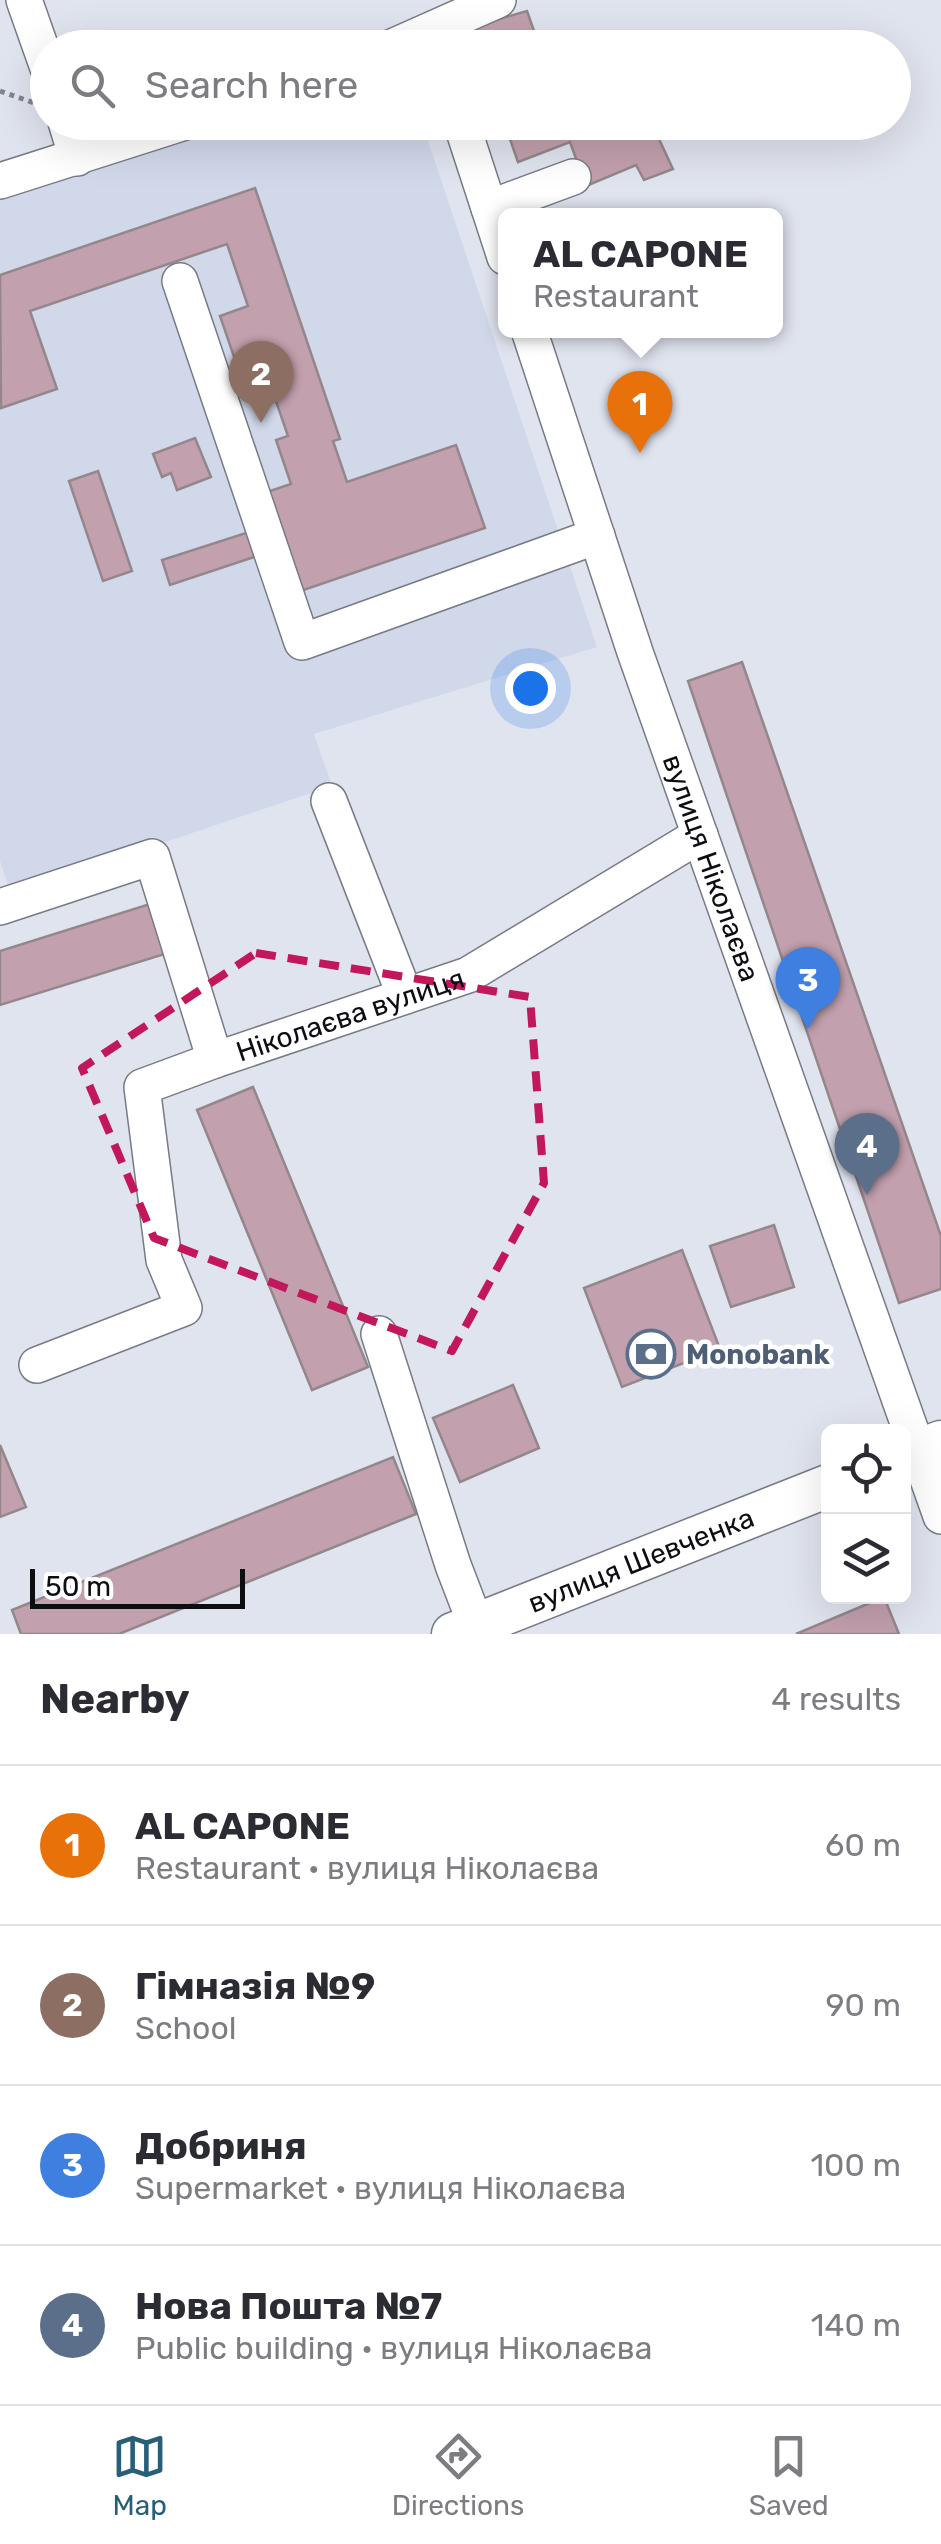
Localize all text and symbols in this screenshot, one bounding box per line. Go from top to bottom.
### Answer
search box [30,30,911,140]
icon: search [65,58,120,113]
text: Search here [145,62,358,108]
popup [498,208,783,338]
text: AL CAPONE [533,231,748,277]
text: Restaurant [533,277,699,315]
pin: 2 [228,340,294,423]
pin: 1 [608,370,672,453]
your location [505,663,556,714]
street label: вулиця Ніколаєва [656,750,766,986]
pin: 3 [776,946,840,1029]
street label: Ніколаєва вулиця [232,962,468,1069]
pin: 4 [834,1112,900,1195]
bank icon: Monobank [625,1328,677,1380]
place label: Monobank [686,1338,831,1371]
map controls [821,1424,911,1604]
button: locate [821,1424,911,1514]
street label: вулиця Шевченка [523,1501,759,1620]
button: layers [821,1514,911,1604]
scale bar [30,1564,245,1608]
text: 50 m [45,1570,111,1603]
text: Nearby [40,1674,190,1724]
text: 4 results [771,1680,901,1718]
text: AL CAPONE [135,1803,350,1849]
text: 1 [65,1826,80,1864]
text: 60 m [825,1826,901,1864]
text: Restaurant · вулиця Ніколаєва [135,1849,599,1887]
text: Гімназія №9 [135,1963,375,2009]
text: 2 [62,1986,83,2024]
text: 90 m [825,1986,901,2024]
text: School [135,2009,237,2047]
text: Добриня [135,2123,307,2169]
text: 3 [62,2146,83,2184]
text: 100 m [810,2146,901,2184]
text: Supermarket · вулиця Ніколаєва [135,2169,626,2207]
text: Нова Пошта №7 [135,2283,442,2329]
text: 4 [62,2306,83,2344]
text: 140 m [811,2306,901,2344]
text: Public building · вулиця Ніколаєва [135,2329,652,2367]
tab: Map [112,2429,167,2522]
tab: Directions [392,2429,524,2522]
tab: Saved [749,2429,829,2522]

